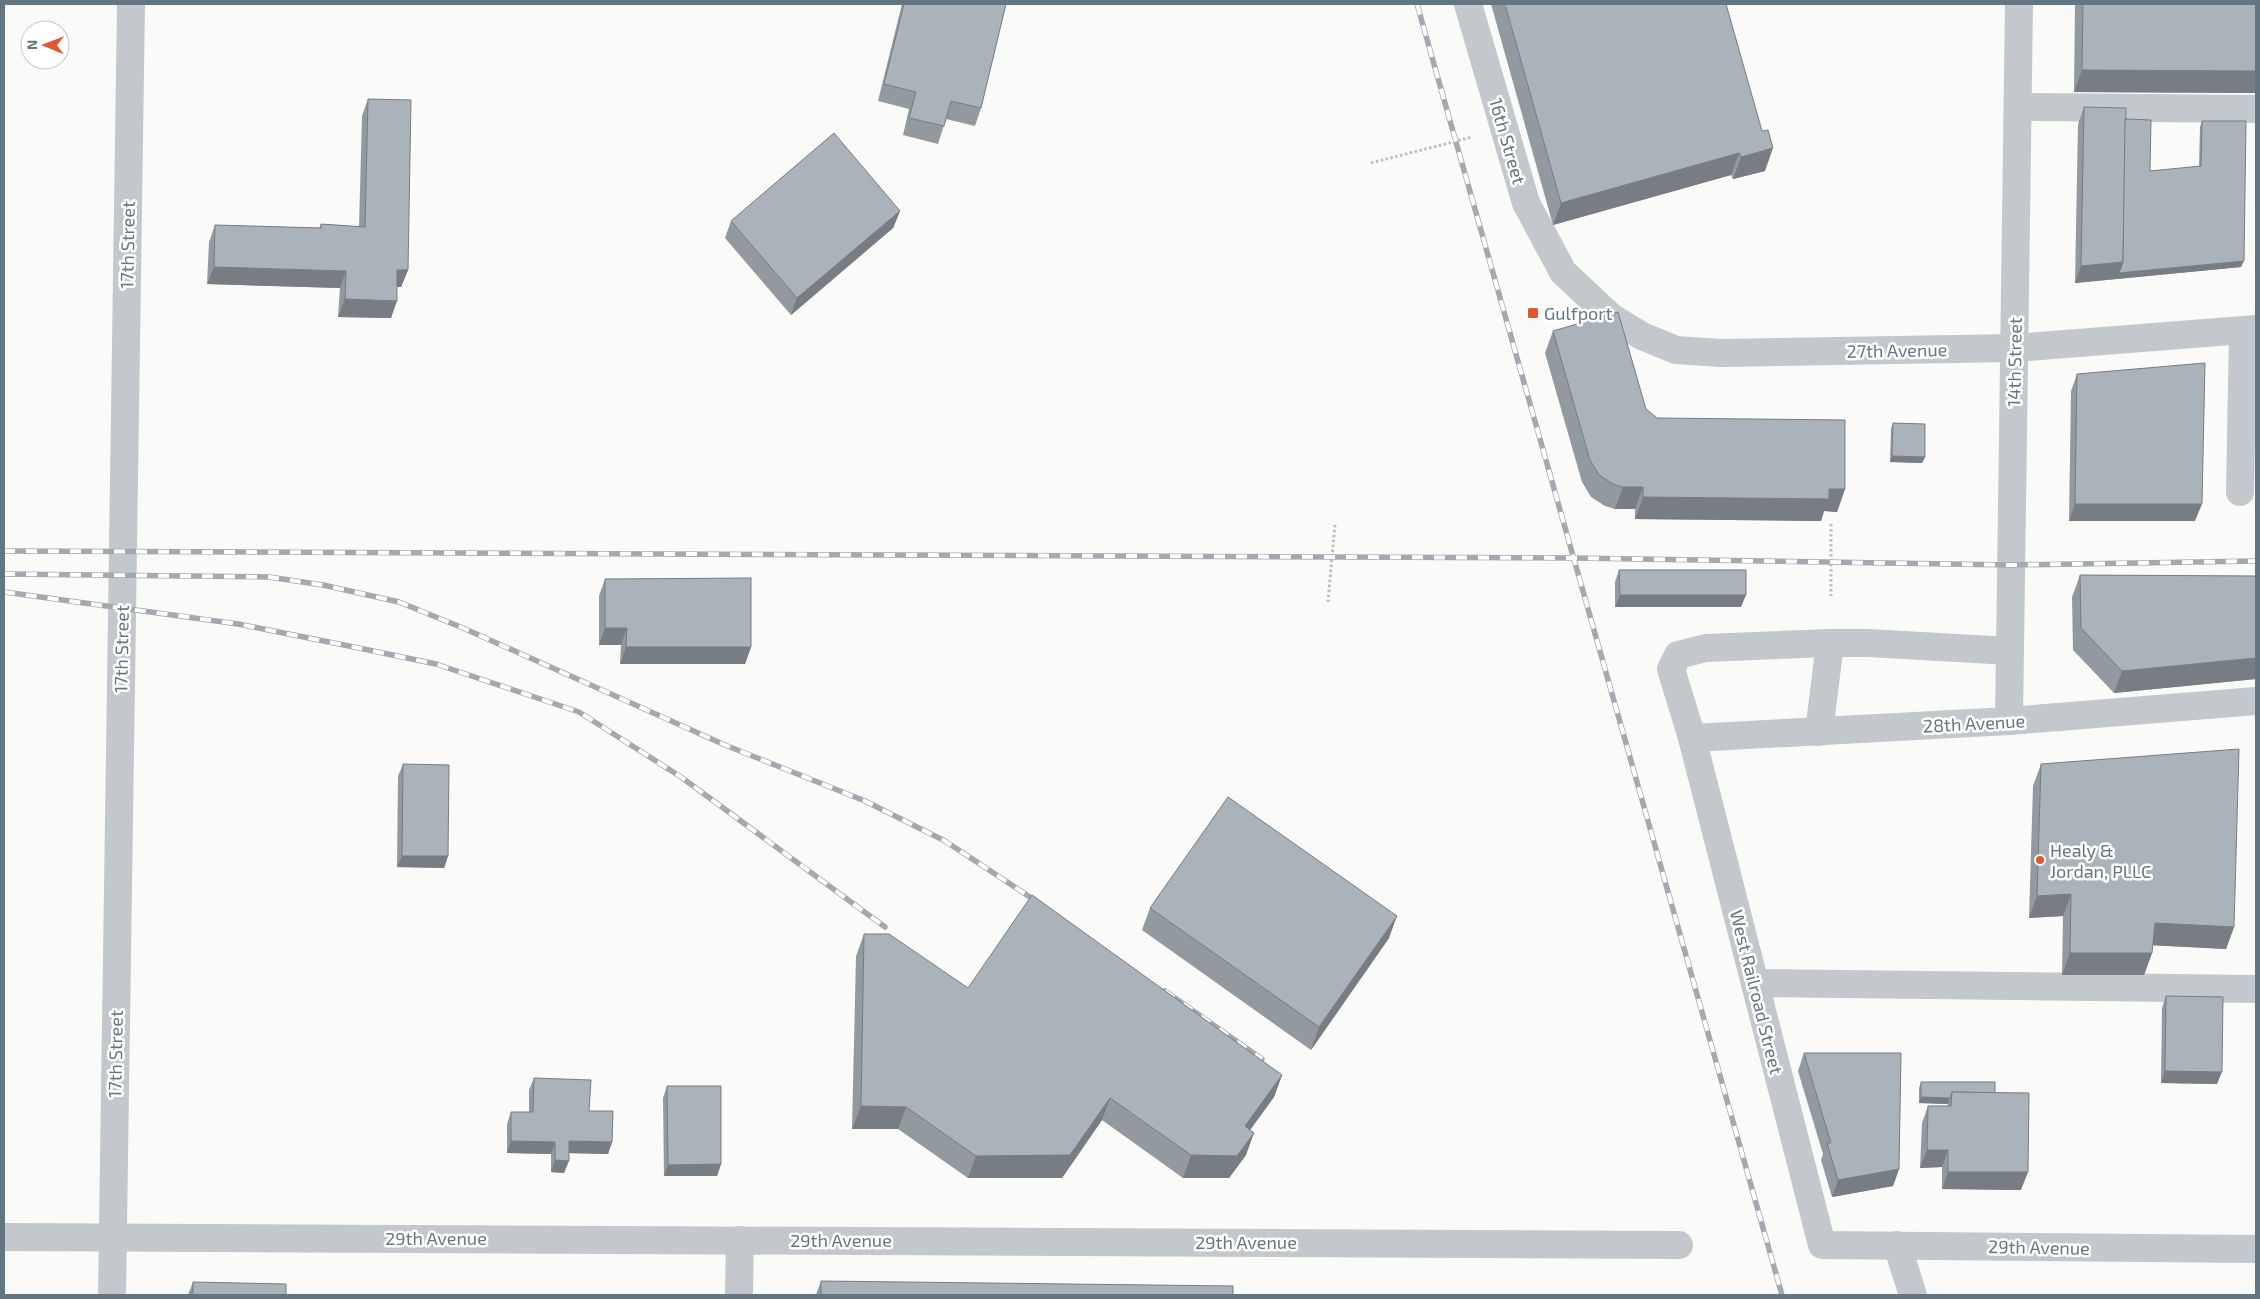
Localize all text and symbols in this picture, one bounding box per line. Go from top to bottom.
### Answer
north arrow [20,20,70,70]
text: N [23,40,40,50]
street label: 16th Street [1485,95,1531,187]
street label: 17th Street [115,201,139,289]
place label: Gulfport [1544,302,1613,324]
marker: Gulfport [1526,306,1540,320]
street label: 14th Street [2002,317,2026,407]
street label: 27th Avenue [1847,338,1947,362]
street label: 17th Street [109,605,133,693]
street label: 28th Avenue [1922,709,2026,737]
place label: Healy & Jordan, PLLC [2050,839,2151,882]
marker: Healy & Jordan, PLLC [2034,854,2046,866]
street label: West Railroad Street [1726,908,1788,1077]
street label: 17th Street [103,1010,127,1098]
street label: 29th Avenue [385,1227,487,1249]
street label: 29th Avenue [790,1229,892,1251]
street label: 29th Avenue [1195,1231,1297,1253]
street label: 29th Avenue [1988,1235,2090,1259]

